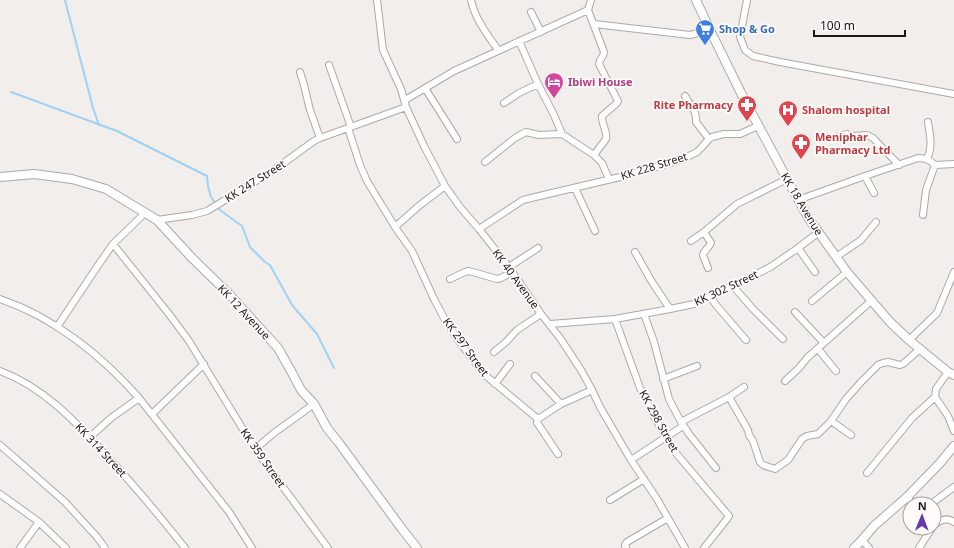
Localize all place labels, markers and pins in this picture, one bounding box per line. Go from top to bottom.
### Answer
supermarket icon: Shop & Go [694,18,716,46]
place label: Shop & Go [719,21,775,36]
hotel icon: Ibiwi House [543,71,565,99]
place label: Ibiwi House [568,74,633,89]
pharmacy icon: Rite Pharmacy [736,94,758,122]
place label: Rite Pharmacy [654,97,734,112]
hospital icon: Shalom hospital [777,99,799,127]
place label: Shalom hospital [802,102,890,117]
place label: Meniphar Pharmacy Ltd [815,129,891,157]
pharmacy icon: Meniphar Pharmacy Ltd [790,132,812,160]

